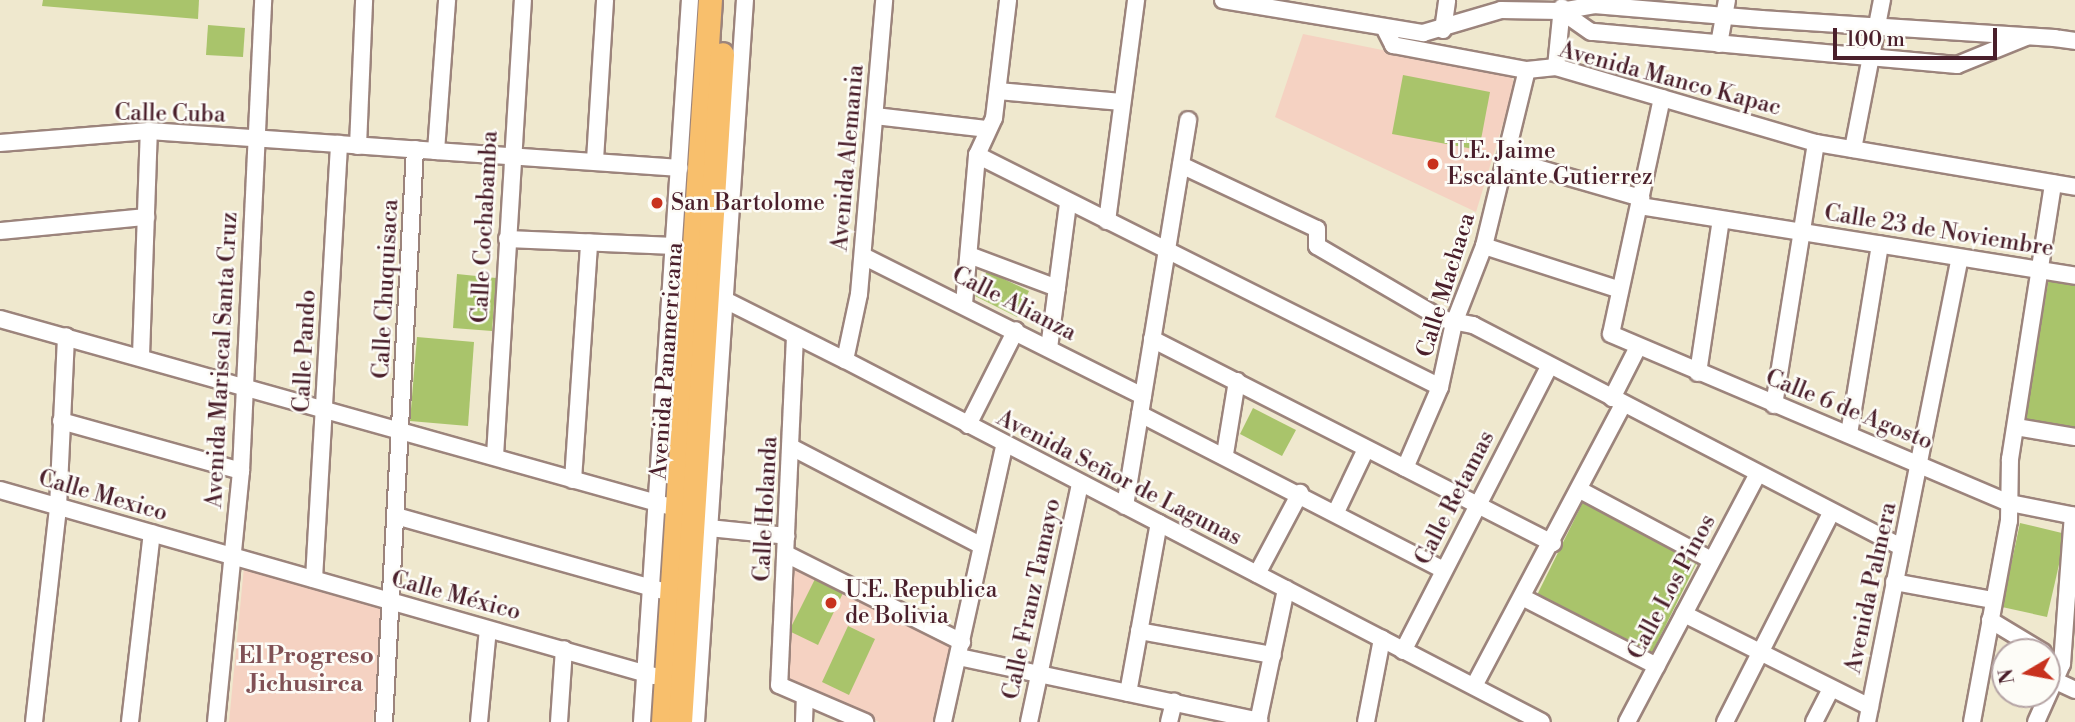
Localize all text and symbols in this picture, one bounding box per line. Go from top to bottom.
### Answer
scale bar [1837,14,2002,58]
text: 100 m [1846,27,1905,53]
street label: Avenida Manco Kapac [1556,36,1784,122]
street label: Avenida Alemania [826,64,870,252]
street label: Calle Cuba [114,99,226,129]
street label: Calle Cochabamba [466,130,504,324]
place label: U.E. Jaime Escalante Gutierrez [1447,137,1653,191]
marker: U.E. Jaime Escalante Gutierrez [1425,156,1441,172]
place label: San Bartolome [671,189,825,217]
marker: San Bartolome [649,195,665,211]
street label: Calle Chuquisaca [368,198,404,380]
street label: Calle 23 de Noviembre [1822,199,2056,263]
street label: Calle Machaca [1411,210,1481,360]
street label: Avenida Mariscal Santa Cruz [200,211,244,509]
street label: Avenida Panamericana [645,241,689,481]
street label: Calle Alianza [947,261,1081,347]
street label: Calle Pando [288,289,322,413]
street label: Calle 6 de Agosto [1761,364,1937,456]
street label: Avenida Señor de Lagunas [992,404,1246,552]
street label: Calle Retamas [1409,426,1501,570]
street label: Calle Holanda [748,436,784,582]
street label: Calle Mexico [35,464,171,528]
street label: Calle Franz Tamayo [997,496,1067,702]
street label: Avenida Palmera [1839,500,1903,676]
street label: Calle Los Pinos [1622,510,1722,664]
street label: Calle México [388,565,524,627]
place label: U.E. Republica de Bolivia [845,576,997,630]
marker: U.E. Republica de Bolivia [823,595,839,611]
north arrow [1991,638,2061,708]
district label: El Progreso Jichusirca [238,643,374,699]
text: N [1994,667,2020,686]

